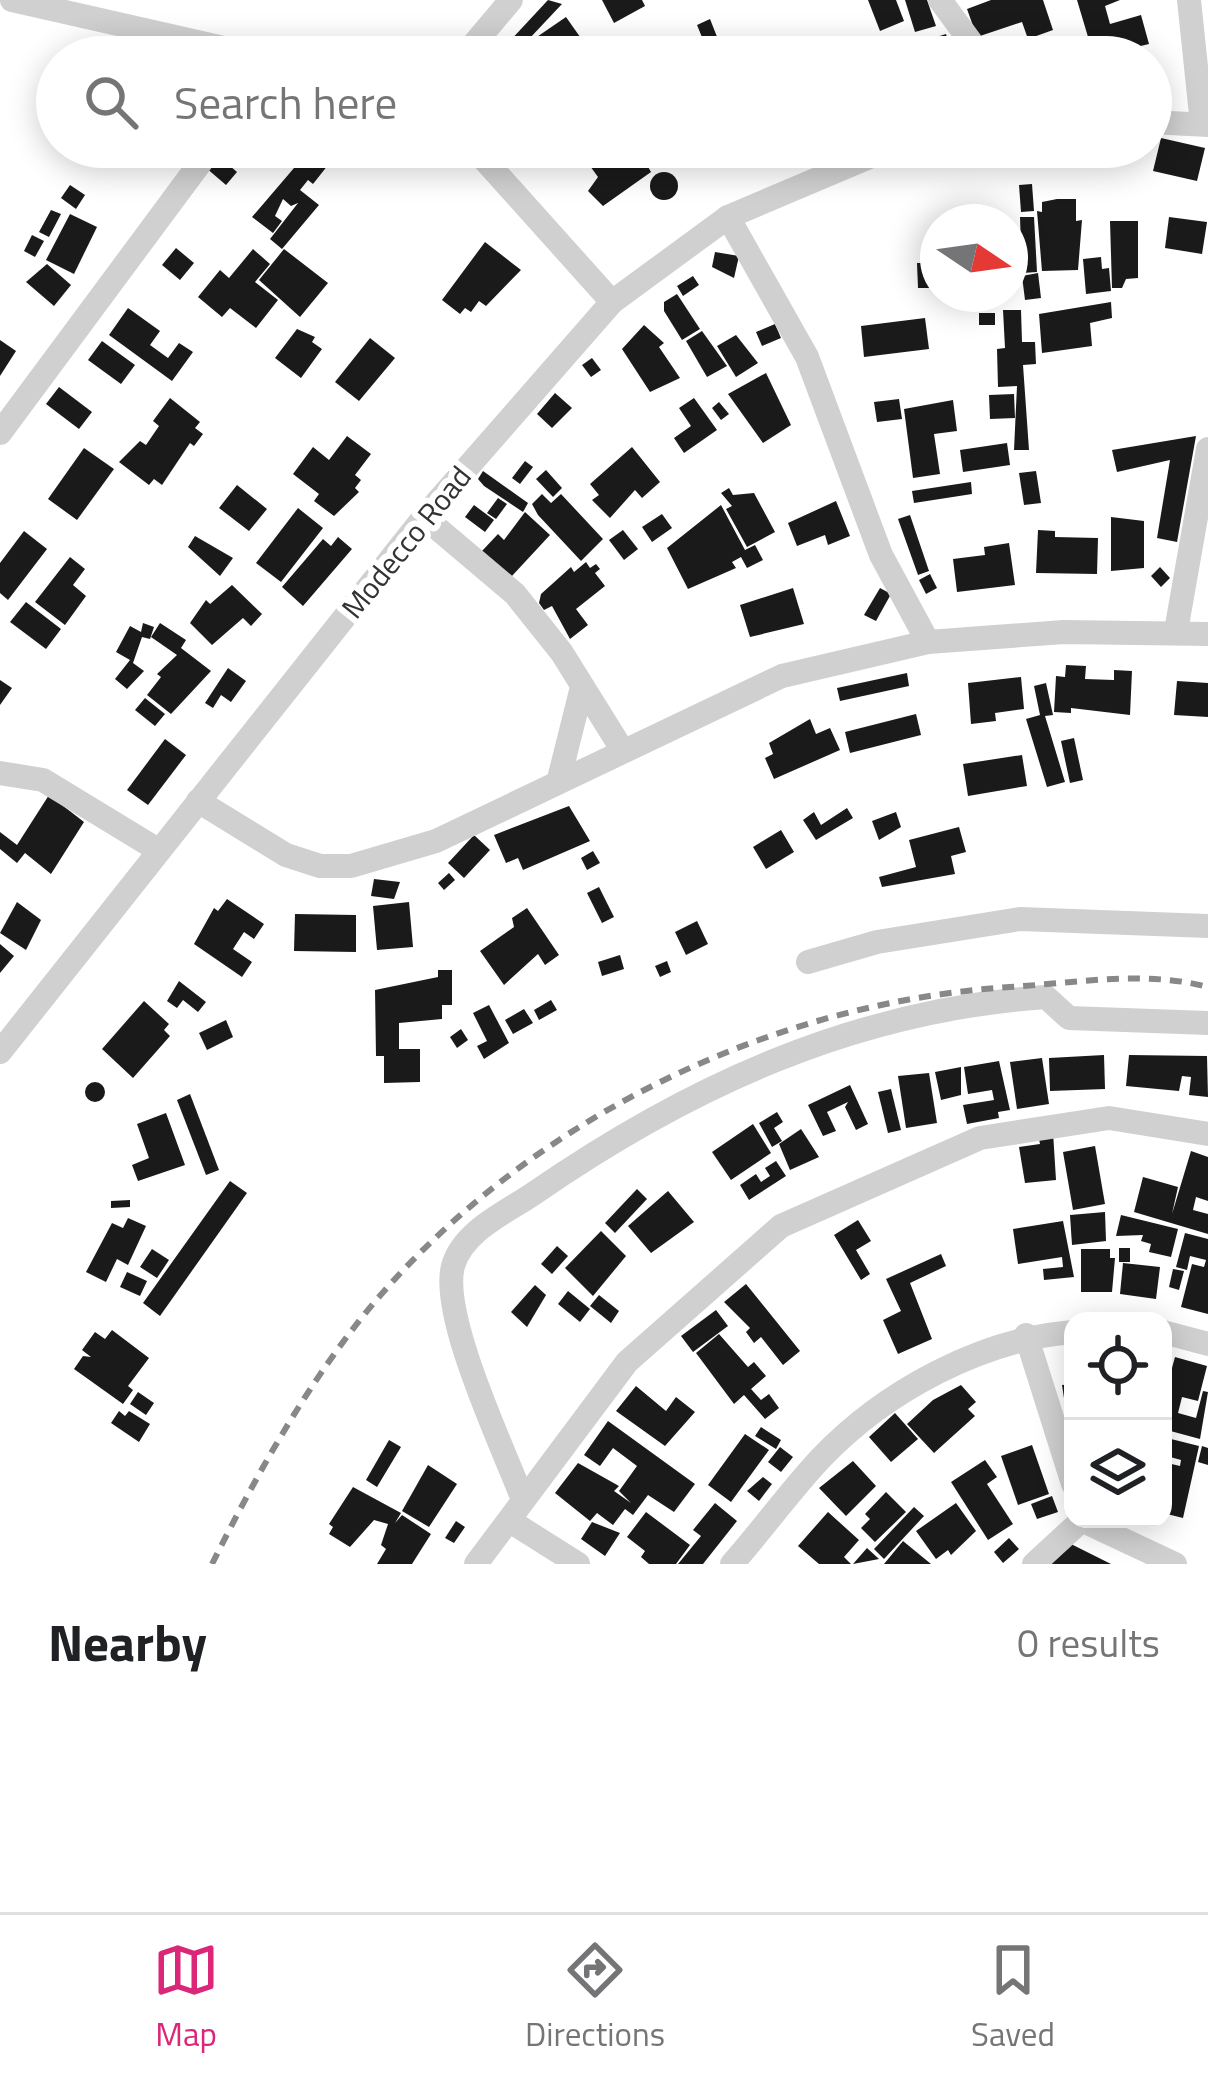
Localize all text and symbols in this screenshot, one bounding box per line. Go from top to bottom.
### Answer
search box [36,36,1172,168]
text: Search here [174,68,397,136]
icon: search [78,69,144,135]
north arrow [920,204,1028,312]
street label: Modecco Road [330,456,482,628]
map controls [1064,1312,1172,1528]
button: locate [1064,1312,1172,1420]
button: layers [1064,1420,1172,1528]
text: Nearby [48,1603,207,1681]
text: 0 results [1017,1613,1160,1672]
tab: Map [153,1937,219,2059]
tab: Directions [525,1937,665,2059]
tab: Saved [971,1937,1055,2059]

